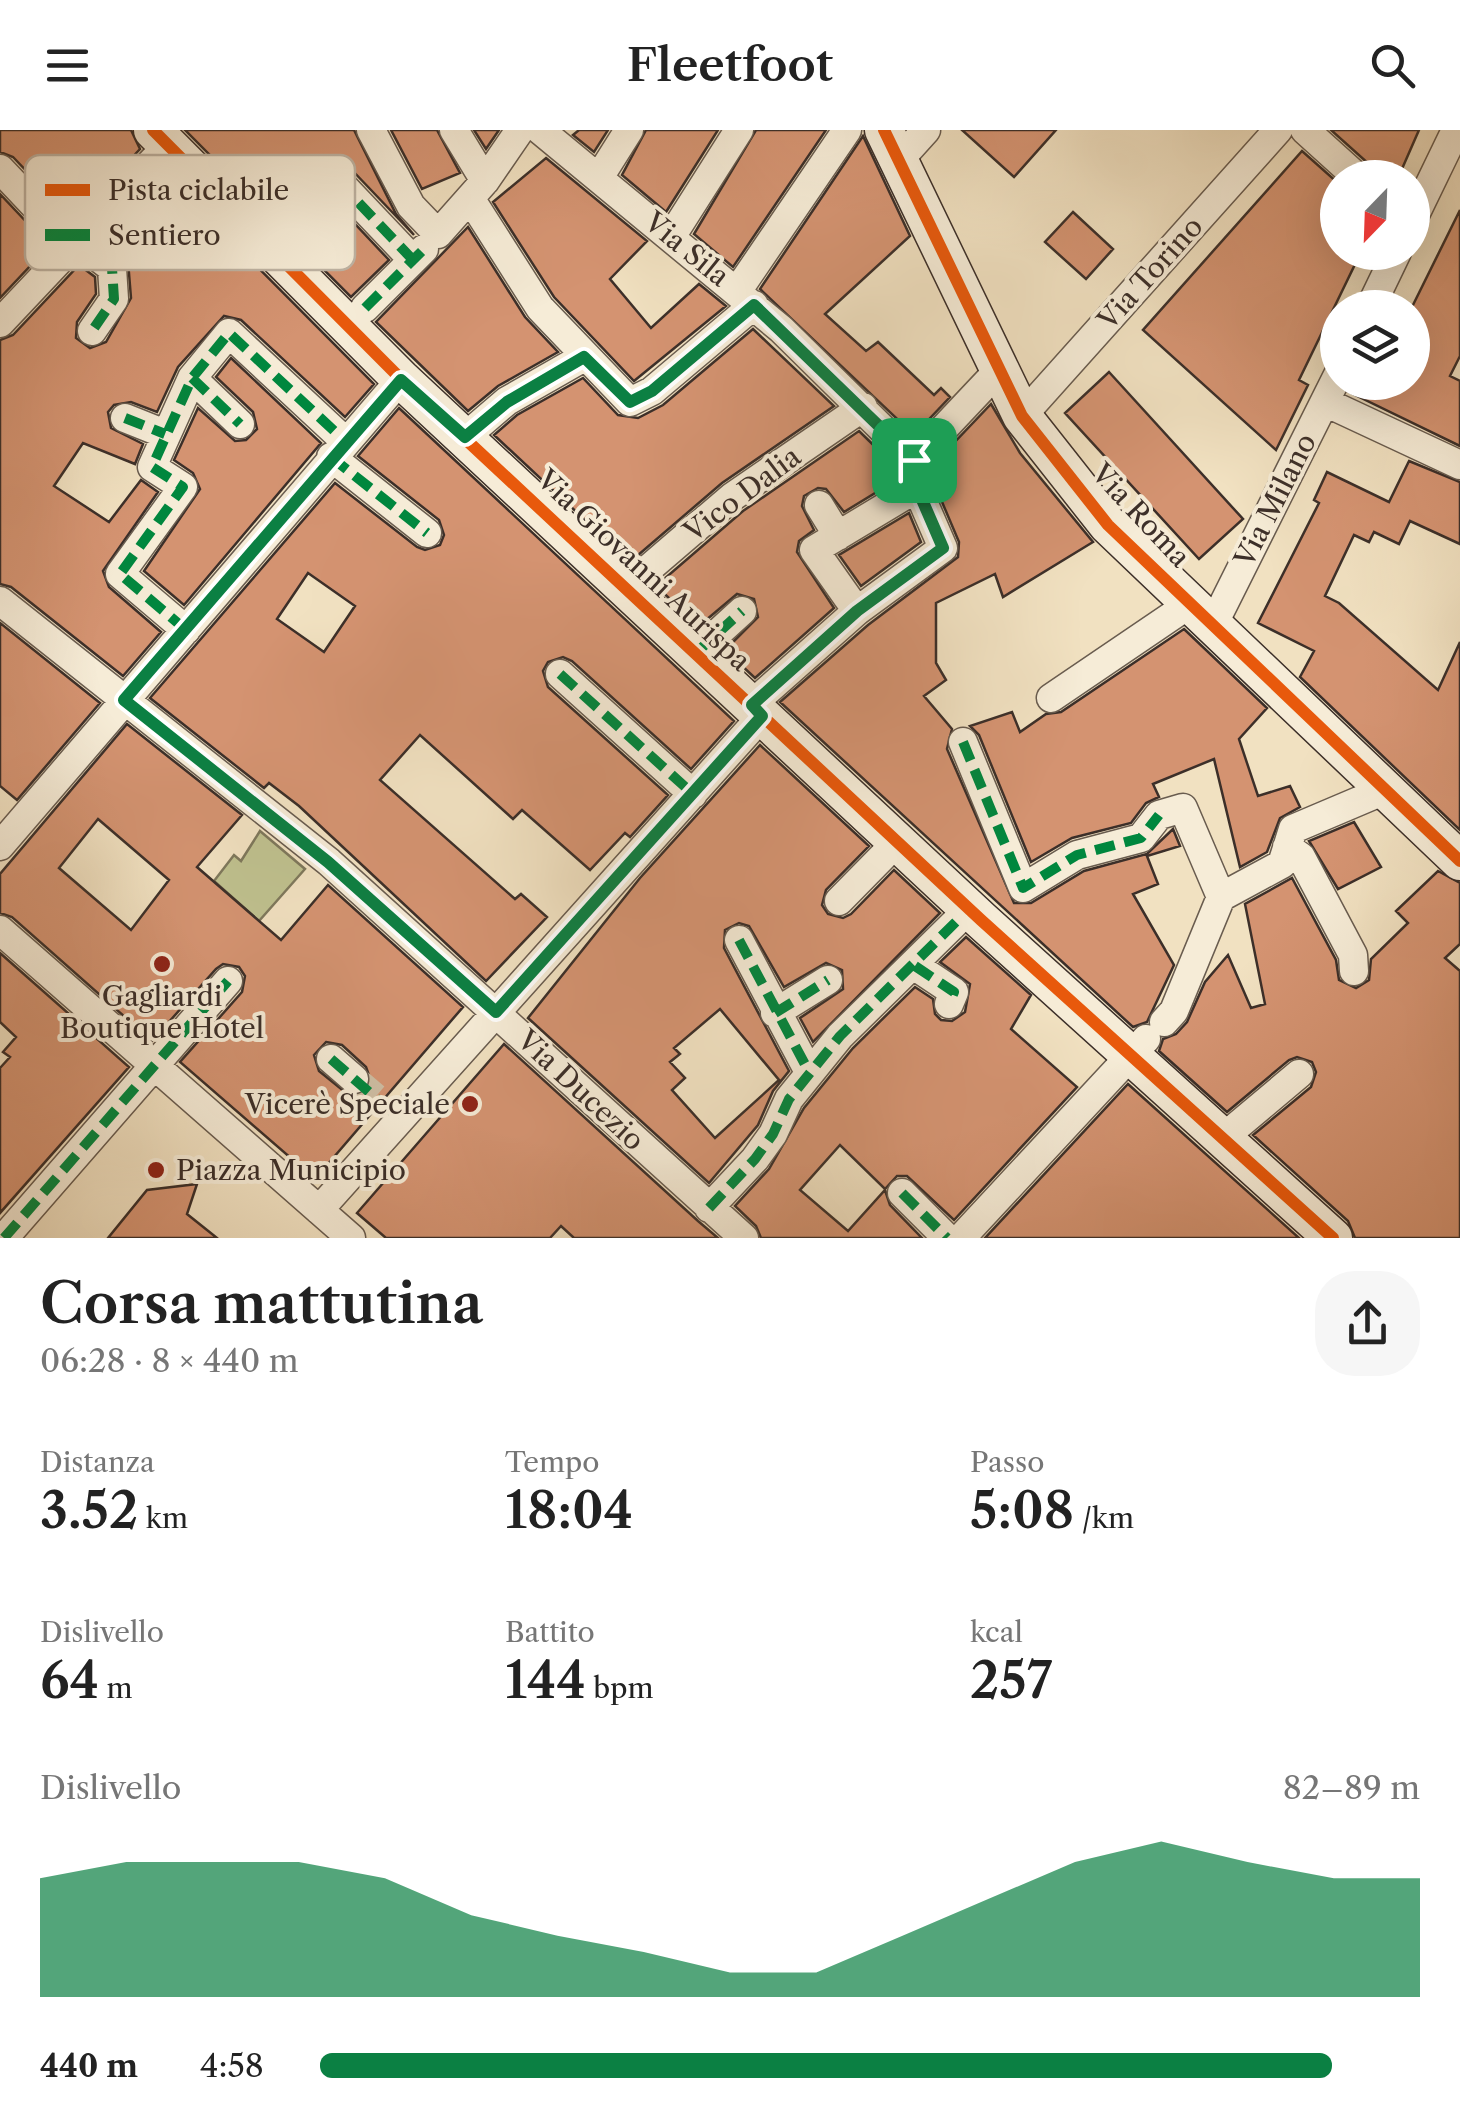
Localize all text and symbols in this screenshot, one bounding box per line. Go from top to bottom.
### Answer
text: Fleetfoot [627,37,833,93]
icon: menu [40,38,95,93]
icon: search [1365,38,1420,93]
legend [25,155,355,270]
north arrow [1320,160,1430,270]
map controls [1320,160,1430,400]
text: Pista ciclabile [108,173,289,207]
street label: Via Sila [637,204,736,294]
street label: Via Torino [1090,209,1210,337]
text: Sentiero [108,218,221,252]
button: layers [1320,290,1430,400]
pin [872,418,957,503]
street label: Via Milano [1226,428,1323,573]
icon: arrive [887,433,942,488]
street label: Vico Dalia [676,439,807,549]
street label: Via Roma [1084,456,1198,574]
street label: Via Giovanni Aurispa [530,462,758,678]
marker: Gagliardi Boutique Hotel [151,953,173,975]
place label: Gagliardi Boutique Hotel [60,979,264,1045]
street label: Via Ducezio [510,1022,651,1157]
place label: Vicerè Speciale [244,1087,450,1121]
marker: Vicerè Speciale [459,1093,481,1115]
place label: Piazza Municipio [176,1153,406,1187]
marker: Piazza Municipio [145,1159,167,1181]
text: Corsa mattutina [40,1270,483,1337]
button: share [1315,1271,1420,1376]
text: 06:28 · 8 × 440 m [40,1341,299,1380]
text: Distanza [40,1445,155,1479]
text: Tempo [505,1445,599,1479]
text: Passo [970,1445,1044,1479]
text: 3.52 [40,1479,138,1541]
text: 18:04 [505,1479,633,1541]
text: 5:08 [970,1479,1074,1541]
text: km [138,1501,188,1535]
text: /km [1074,1501,1134,1535]
text: Dislivello [40,1615,164,1649]
text: Battito [505,1615,595,1649]
text: kcal [970,1615,1023,1649]
text: 64 [40,1649,99,1711]
text: 144 [505,1649,586,1711]
text: 257 [970,1649,1052,1711]
text: m [99,1671,133,1705]
text: bpm [586,1671,653,1705]
text: Dislivello [40,1768,182,1807]
text: 82–89 m [1283,1768,1420,1807]
text: 440 m [40,2046,138,2085]
text: 4:58 [200,2046,264,2085]

